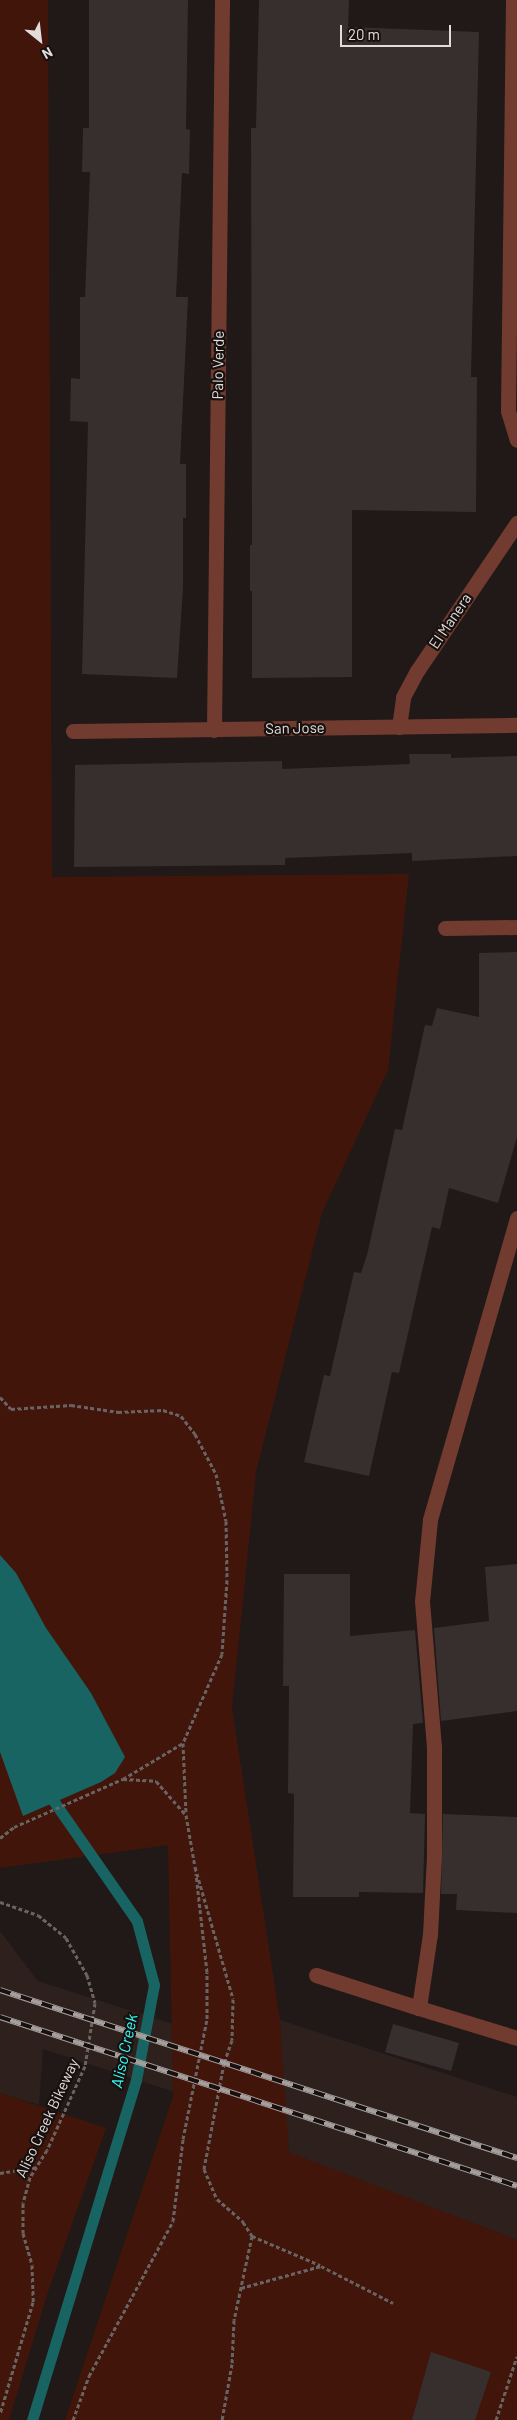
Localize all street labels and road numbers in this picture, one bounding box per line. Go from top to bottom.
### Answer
street label: Palo Verde [208,330,228,400]
street label: El Manera [425,590,475,652]
street label: San Jose [265,718,325,738]
street label: Aliso Creek Bikeway [12,2056,82,2180]

